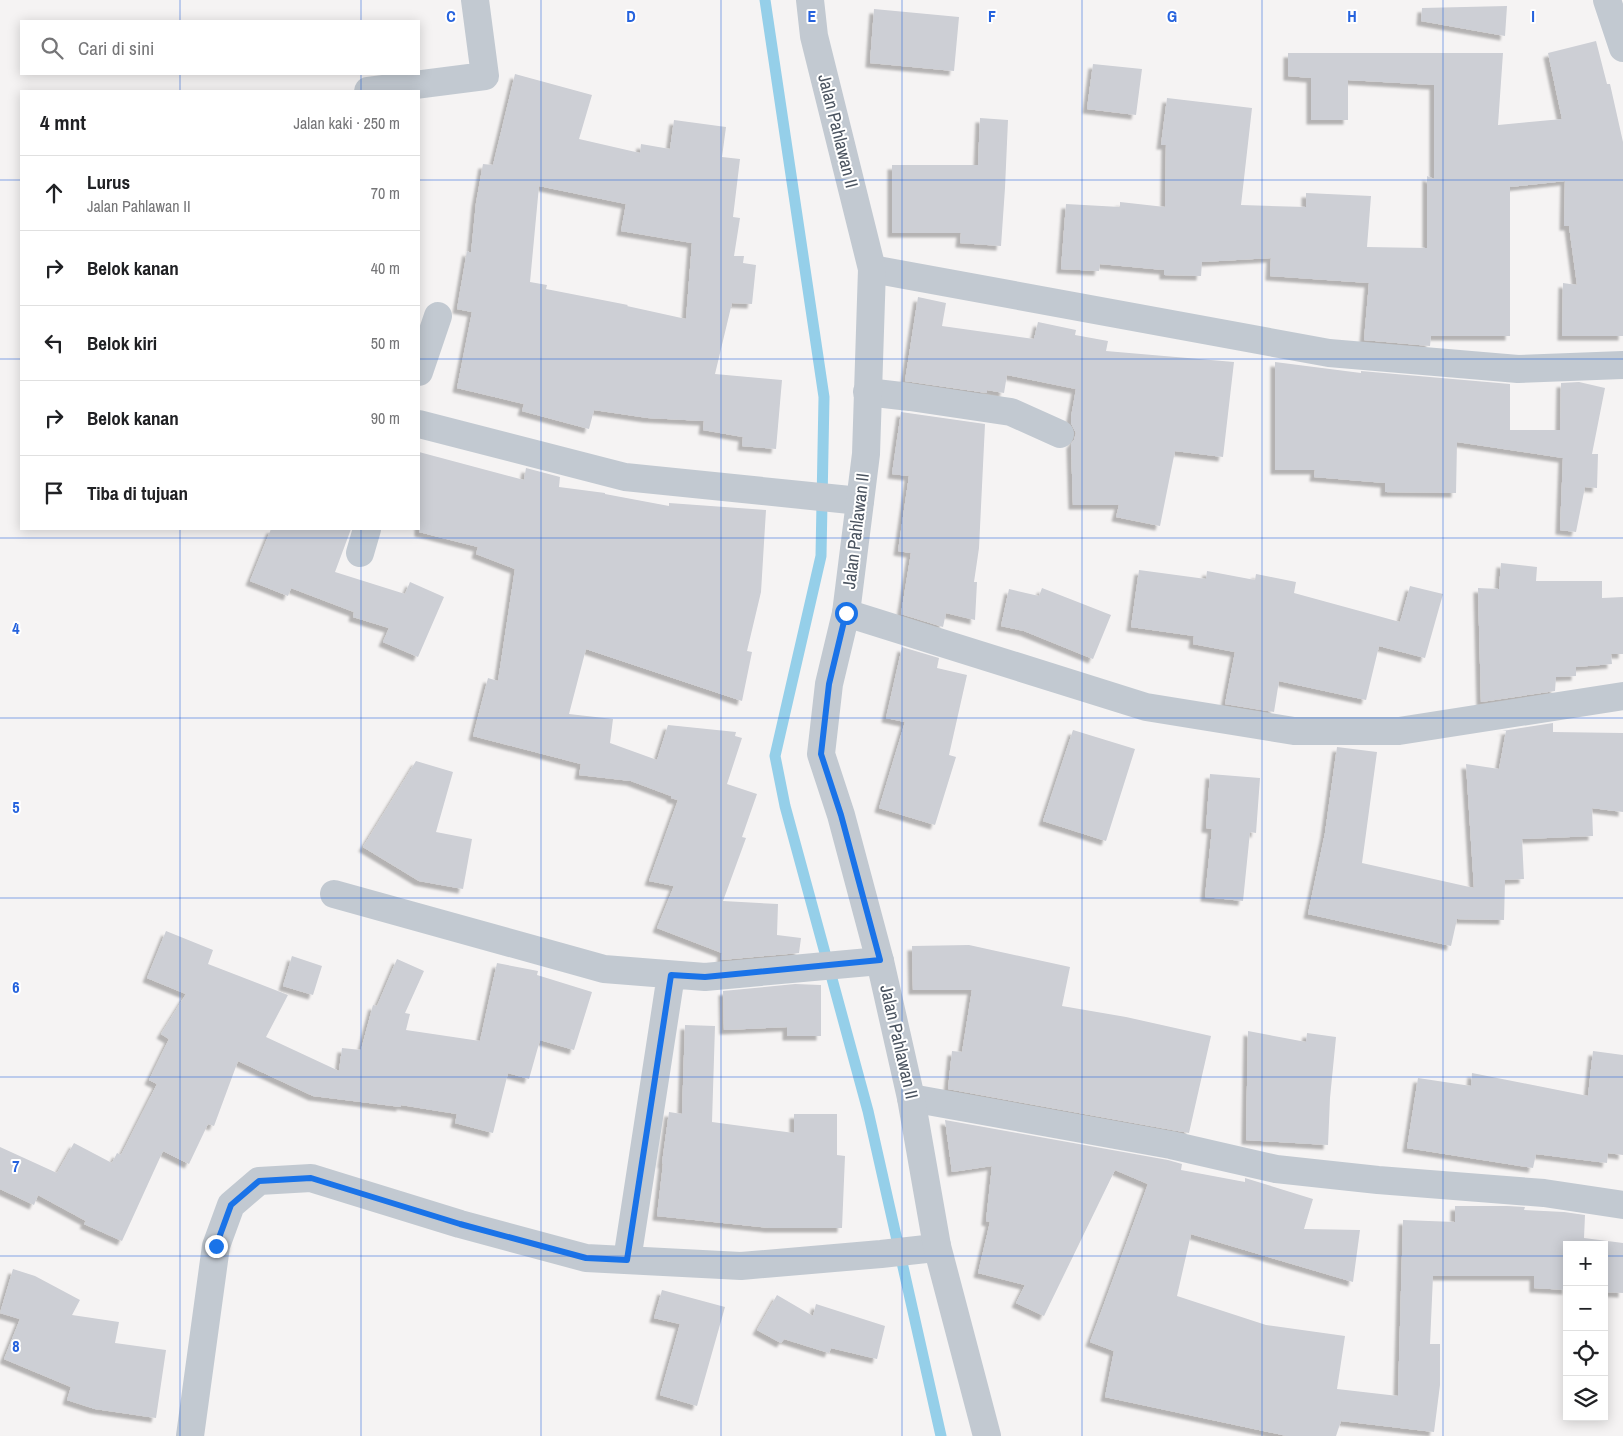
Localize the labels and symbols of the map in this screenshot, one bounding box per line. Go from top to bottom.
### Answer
text: C [446,5,456,27]
text: D [626,5,636,27]
text: E [808,5,817,27]
text: F [988,5,996,27]
text: G [1167,5,1177,27]
text: H [1347,5,1357,27]
text: I [1531,5,1535,27]
street label: Jalan Pahlawan II [812,71,865,190]
street label: Jalan Pahlawan II [836,472,875,590]
route start [835,602,858,625]
text: 4 [12,617,20,639]
text: 5 [12,796,20,818]
text: 6 [12,976,20,998]
street label: Jalan Pahlawan II [874,982,925,1101]
text: 7 [12,1155,20,1177]
route end [205,1235,228,1258]
text: 8 [12,1335,20,1357]

